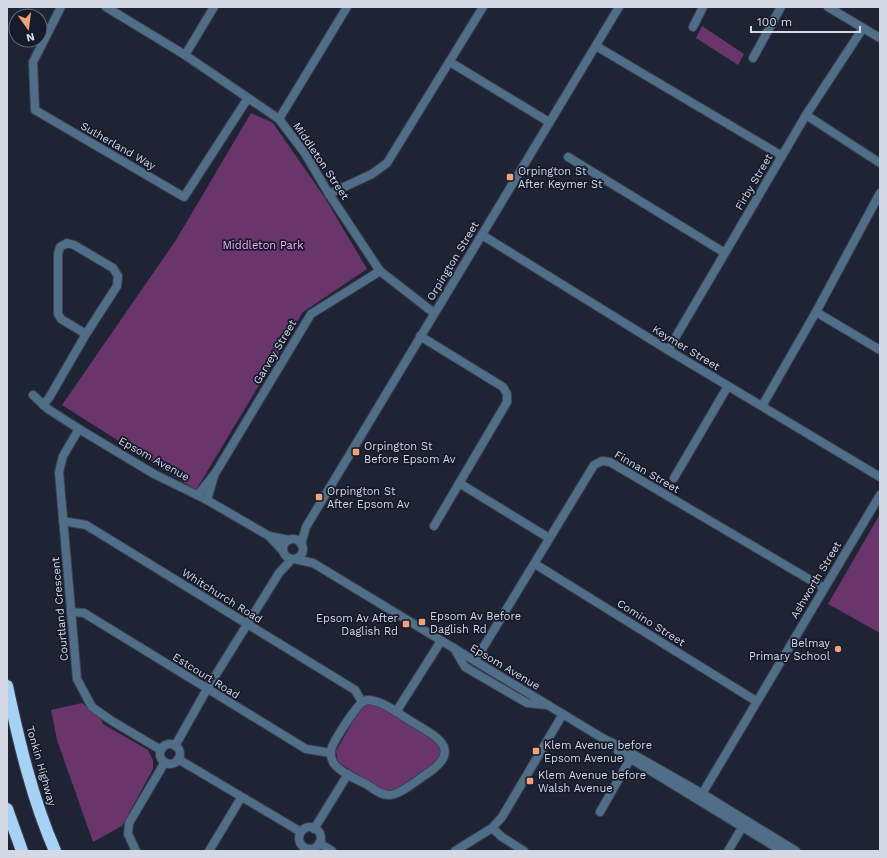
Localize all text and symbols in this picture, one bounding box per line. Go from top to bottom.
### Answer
north arrow [8,8,48,48]
scale bar [751,8,860,34]
text: 100 m [757,15,792,29]
text: N [25,30,36,45]
street label: Sutherland Way [78,119,158,173]
street label: Middleton Street [290,120,352,202]
street label: Firby Street [733,151,776,213]
place label: Orpington St After Keymer St [518,165,603,191]
marker: Orpington St After Keymer St [505,172,515,182]
street label: Orpington Street [424,219,482,303]
park label: Middleton Park [222,239,304,252]
street label: Garvey Street [251,317,300,387]
street label: Keymer Street [650,323,722,373]
street label: Epsom Avenue [116,434,192,484]
place label: Orpington St Before Epsom Av [364,440,456,466]
marker: Orpington St Before Epsom Av [351,447,361,457]
street label: Finnan Street [612,448,682,496]
place label: Orpington St After Epsom Av [327,485,410,511]
marker: Orpington St After Epsom Av [314,492,324,502]
street label: Ashworth Street [788,539,844,621]
street label: Courtland Crescent [49,556,71,662]
street label: Whitchurch Road [179,566,265,626]
street label: Comino Street [615,597,688,649]
place label: Epsom Av Before Daglish Rd [430,610,521,636]
place label: Epsom Av After Daglish Rd [316,612,399,638]
marker: Epsom Av Before Daglish Rd [417,617,427,627]
marker: Epsom Av After Daglish Rd [401,619,411,629]
place label: Belmay Primary School [749,637,831,663]
street label: Epsom Avenue [468,641,542,693]
marker: Belmay Primary School [833,644,843,654]
street label: Estcourt Road [170,650,242,702]
street label: Tonkin Highway [23,724,59,808]
place label: Klem Avenue before Epsom Avenue [544,739,652,765]
marker: Klem Avenue before Epsom Avenue [531,746,541,756]
place label: Klem Avenue before Walsh Avenue [538,769,646,795]
marker: Klem Avenue before Walsh Avenue [525,776,535,786]

